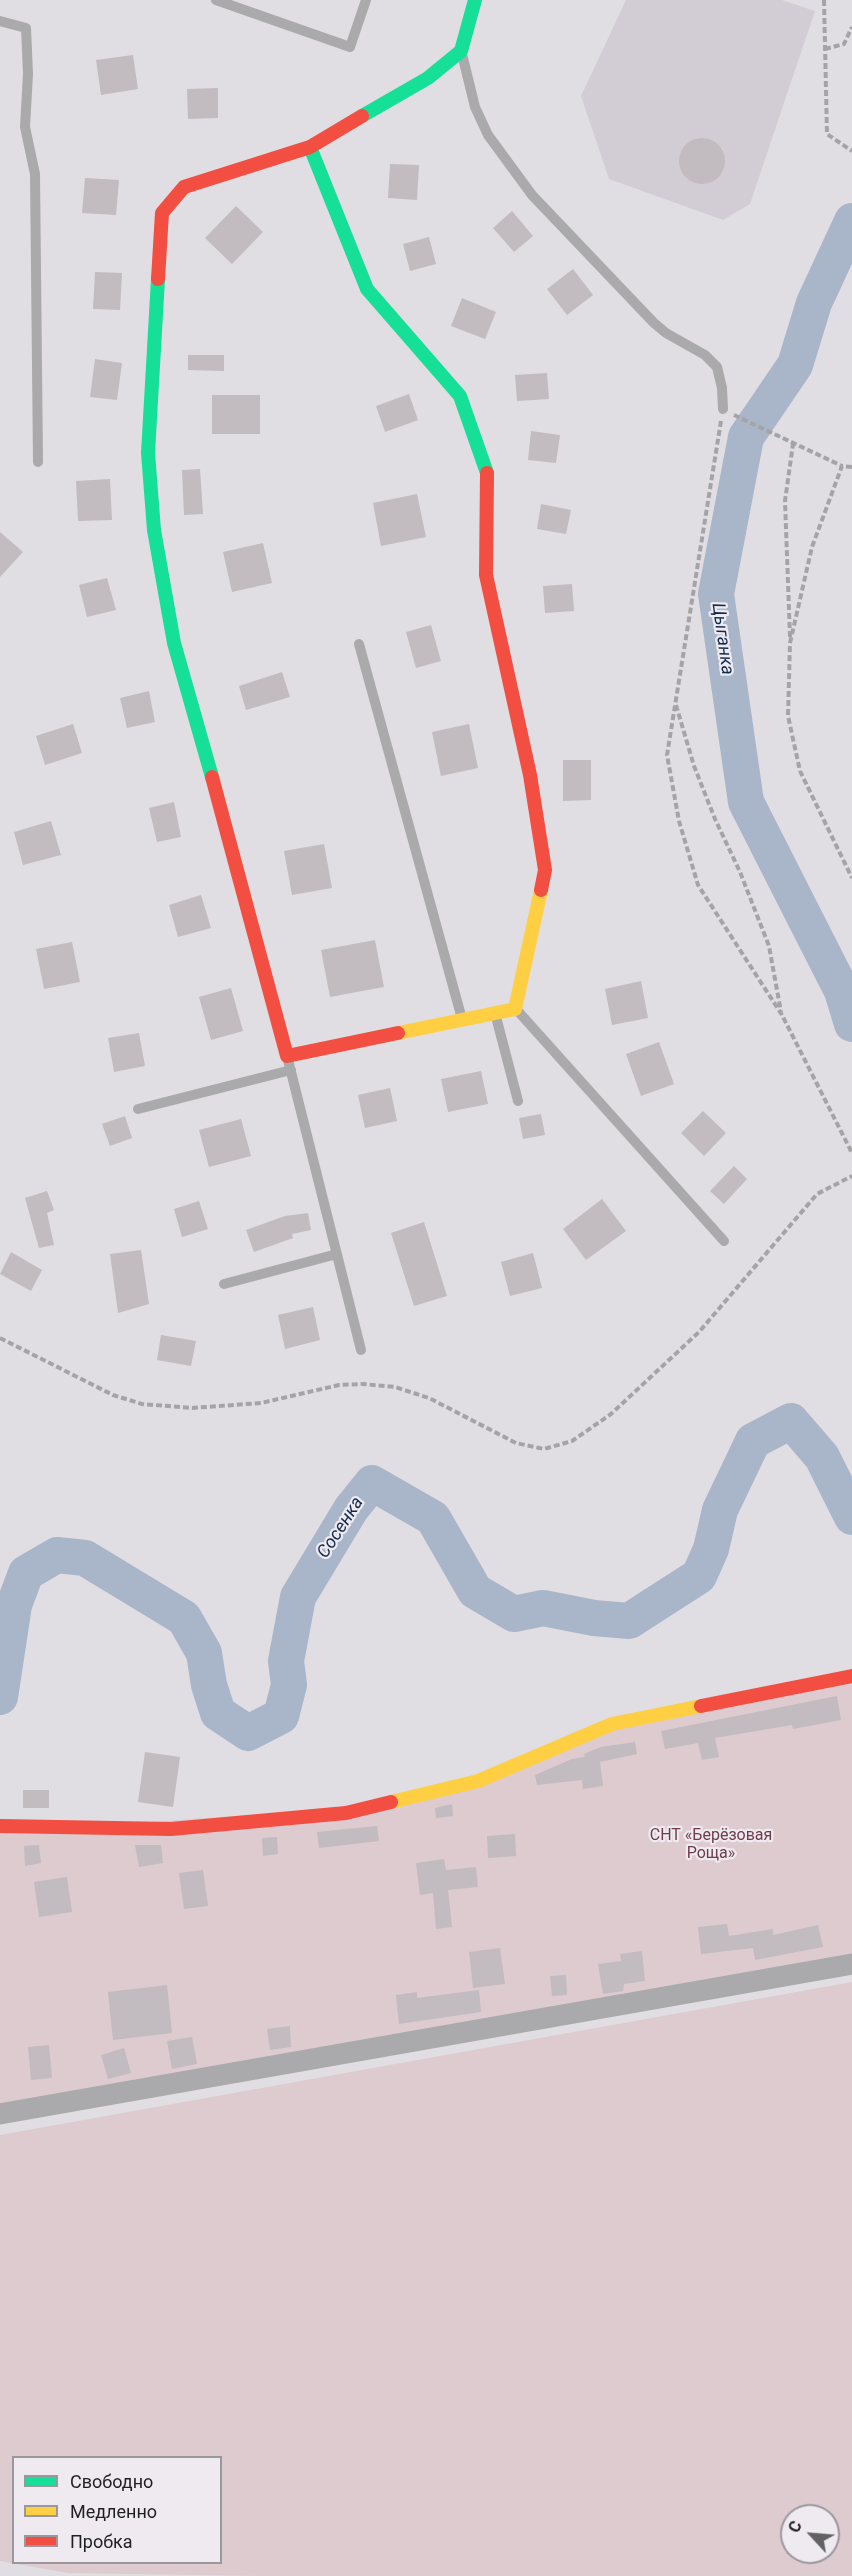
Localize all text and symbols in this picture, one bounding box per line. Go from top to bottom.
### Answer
water label: Цыганка [706,602,738,676]
water label: Сосенка [313,1493,369,1563]
park label: СНТ «Берёзовая Роща» [650,1826,772,1864]
legend [12,2456,222,2564]
text: Свободно [70,2471,153,2492]
text: Медленно [70,2501,157,2522]
north arrow [780,2504,840,2564]
text: С [784,2518,806,2536]
text: Пробка [70,2531,133,2552]

